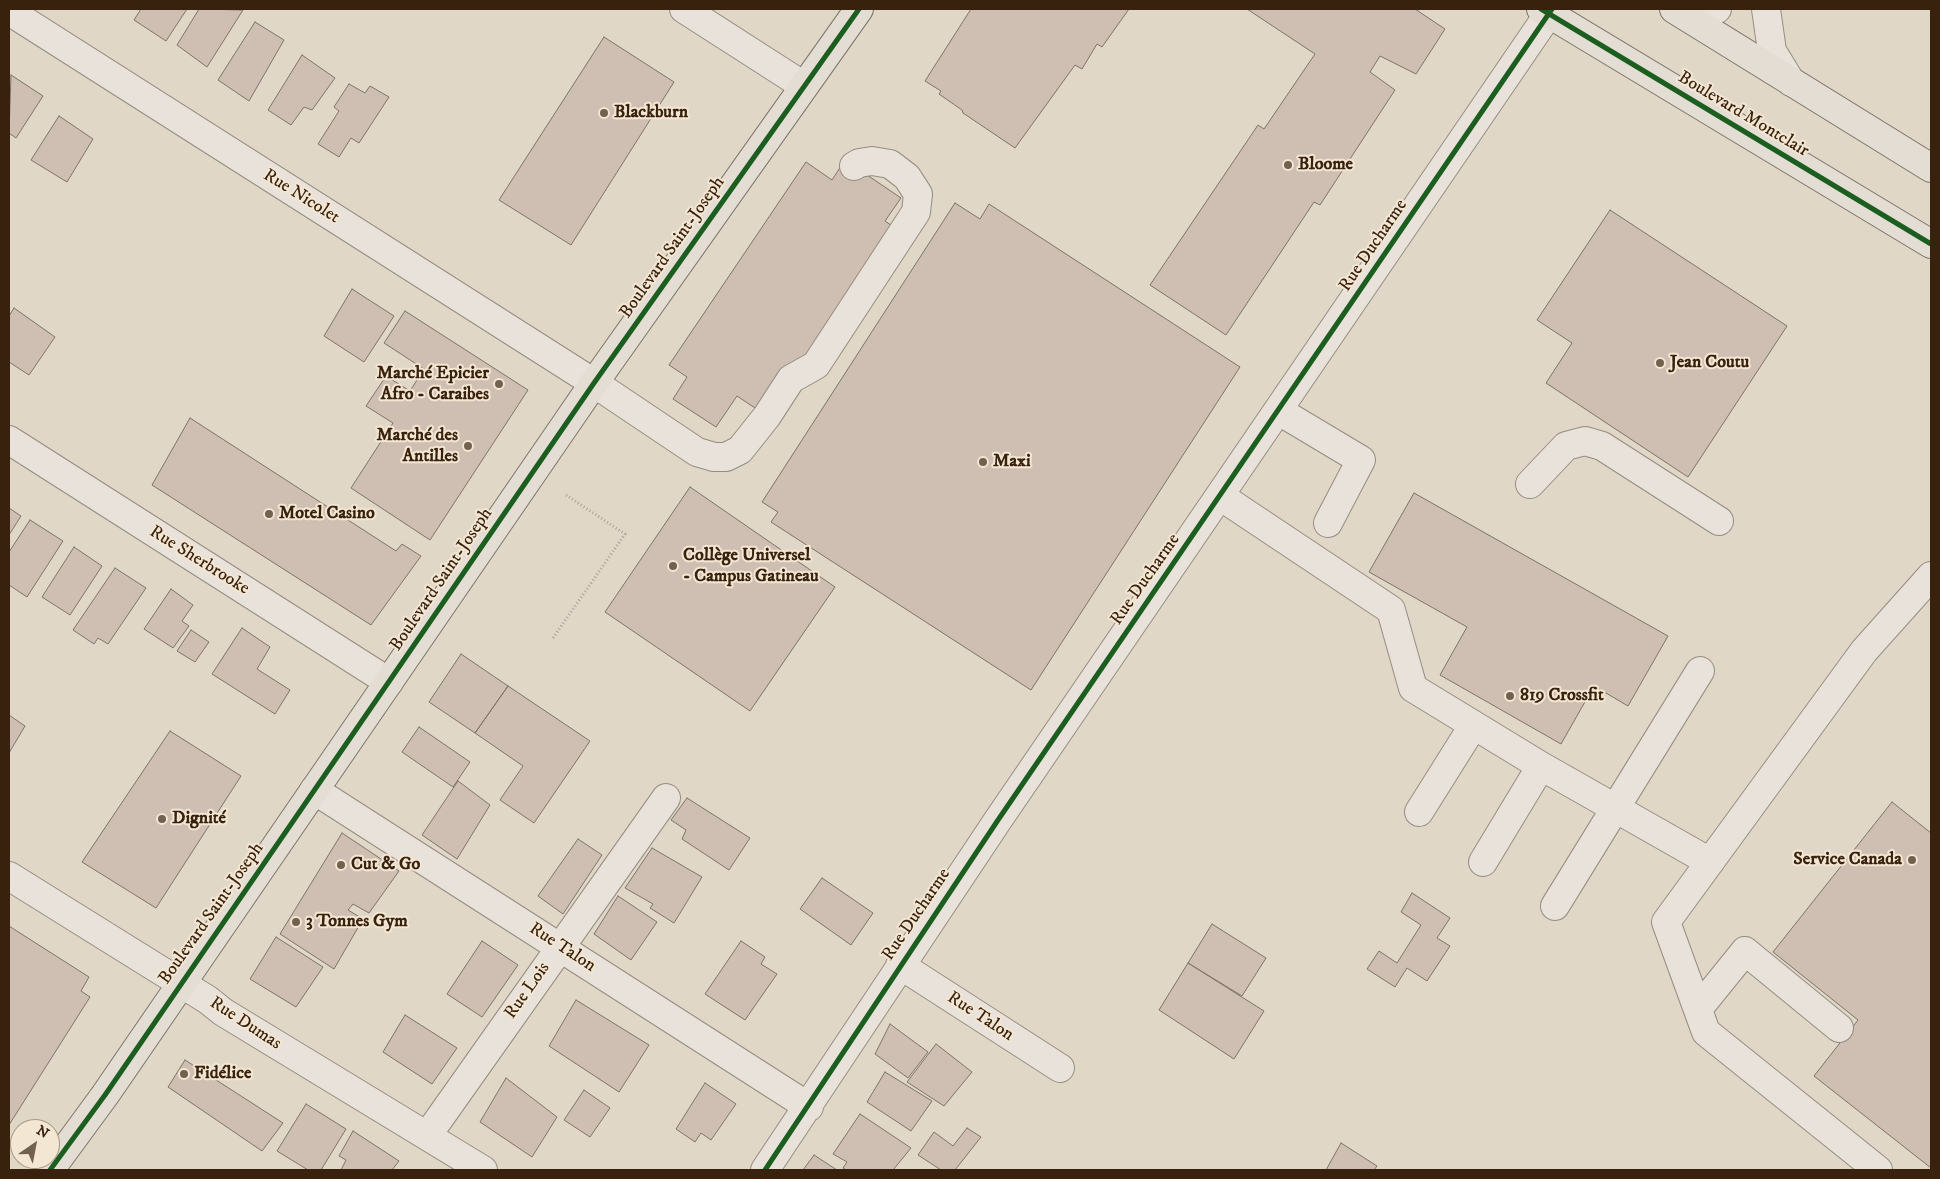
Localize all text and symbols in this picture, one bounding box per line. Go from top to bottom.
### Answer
street label: Boulevard Montclair [1674,67,1812,163]
place label: Blackburn [614,102,688,124]
marker: Blackburn [598,107,610,119]
place label: Bloome [1298,154,1353,176]
marker: Bloome [1282,159,1294,171]
street label: Rue Nicolet [259,165,343,229]
street label: Boulevard Saint-Joseph [616,173,730,323]
street label: Rue Ducharme [1335,196,1413,296]
place label: Jean Coutu [1670,352,1749,374]
marker: Jean Coutu [1654,357,1666,369]
place label: Marché Epicier Afro - Caraibes [377,363,489,406]
marker: Marché Epicier Afro - Caraibes [493,378,505,390]
place label: Marché des Antilles [376,425,458,468]
marker: Marché des Antilles [462,440,474,452]
place label: Maxi [993,451,1031,473]
marker: Maxi [977,456,989,468]
place label: Motel Casino [279,503,375,525]
street label: Boulevard Saint-Joseph [386,504,498,656]
marker: Motel Casino [263,508,275,520]
street label: Rue Sherbrooke [145,522,253,600]
street label: Rue Ducharme [1107,530,1185,630]
place label: Collège Universel - Campus Gatineau [683,545,819,588]
marker: Collège Universel - Campus Gatineau [667,560,679,572]
place label: 819 Crossfit [1520,685,1604,707]
marker: 819 Crossfit [1504,690,1516,702]
place label: Dignité [172,808,226,830]
marker: Dignité [156,813,168,825]
street label: Boulevard Saint-Joseph [155,839,269,989]
place label: Service Canada [1793,849,1902,871]
place label: Cut & Go [351,854,420,876]
marker: Service Canada [1906,854,1918,866]
marker: Cut & Go [335,859,347,871]
street label: Rue Ducharme [878,865,956,965]
place label: 3 Tonnes Gym [306,911,408,933]
marker: 3 Tonnes Gym [290,916,302,928]
street label: Rue Talon [525,918,599,978]
street label: Rue Lois [501,958,555,1024]
street label: Rue Talon [943,987,1017,1047]
street label: Rue Dumas [205,993,285,1055]
place label: Fidélice [194,1063,251,1085]
marker: Fidélice [178,1068,190,1080]
north arrow [10,1119,60,1169]
text: N [33,1122,52,1143]

